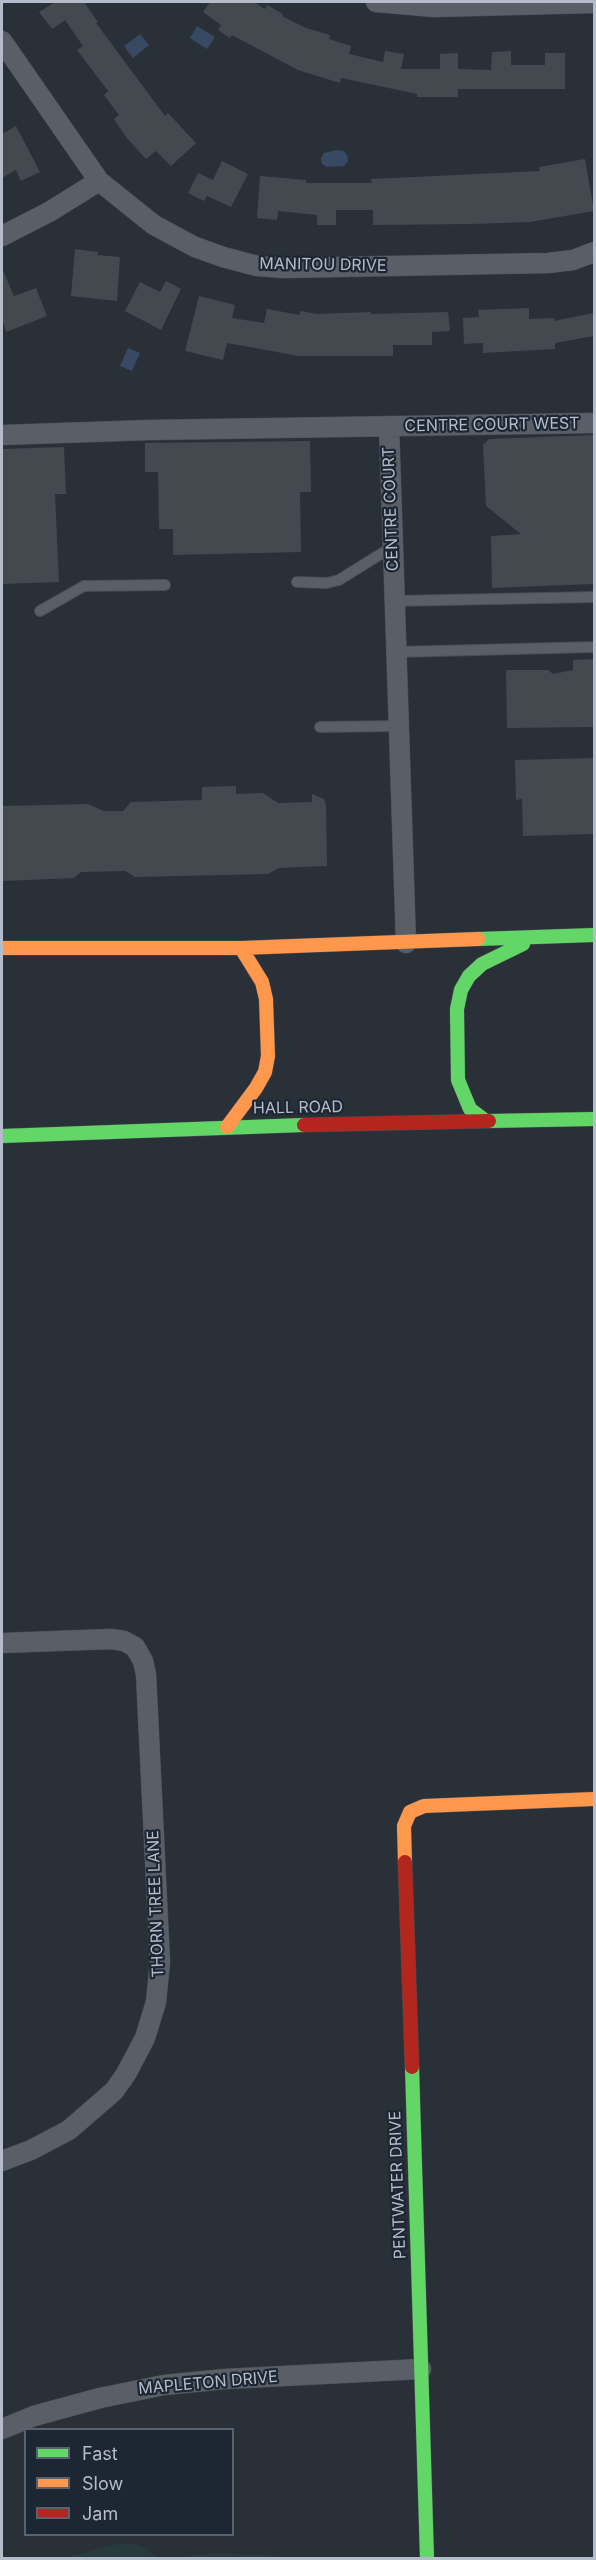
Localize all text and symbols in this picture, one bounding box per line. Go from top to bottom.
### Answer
street label: MANITOU DRIVE [259,254,387,276]
street label: CENTRE COURT WEST [404,414,580,436]
street label: CENTRE COURT [379,446,403,572]
street label: HALL ROAD [253,1098,343,1118]
street label: THORN TREE LANE [144,1830,168,1978]
street label: PENTWATER DRIVE [386,2111,410,2259]
street label: MAPLETON DRIVE [138,2367,278,2399]
legend [24,2428,234,2536]
text: Fast [82,2443,118,2464]
text: Slow [82,2473,123,2494]
text: Jam [82,2503,118,2524]

